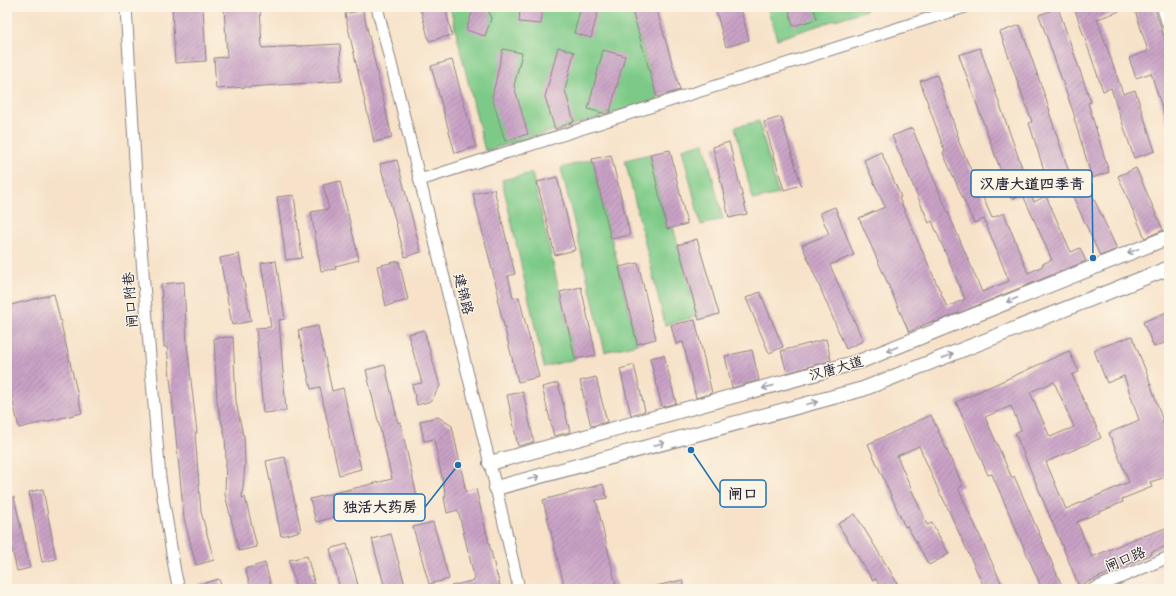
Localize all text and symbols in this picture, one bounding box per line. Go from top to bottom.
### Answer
callout: 汉唐大道四季青 [971,170,1092,197]
text: 汉唐大道四季青 [979,175,1085,193]
one-way arrow [1127,248,1139,256]
street label: 闸口附巷 [120,270,141,329]
street label: 建锦路 [450,272,477,317]
one-way arrow [1007,297,1019,304]
one-way arrow [886,346,898,353]
one-way arrow [941,352,953,360]
street label: 汉唐大道 [807,353,865,384]
one-way arrow [762,384,775,391]
one-way arrow [805,399,818,406]
one-way arrow [652,440,665,447]
one-way arrow [527,474,540,481]
callout: 闸口 [720,480,766,507]
text: 闸口 [728,485,758,503]
callout: 独活大药房 [334,494,425,521]
text: 独活大药房 [342,498,418,516]
street label: 闸口路 [1103,543,1148,575]

